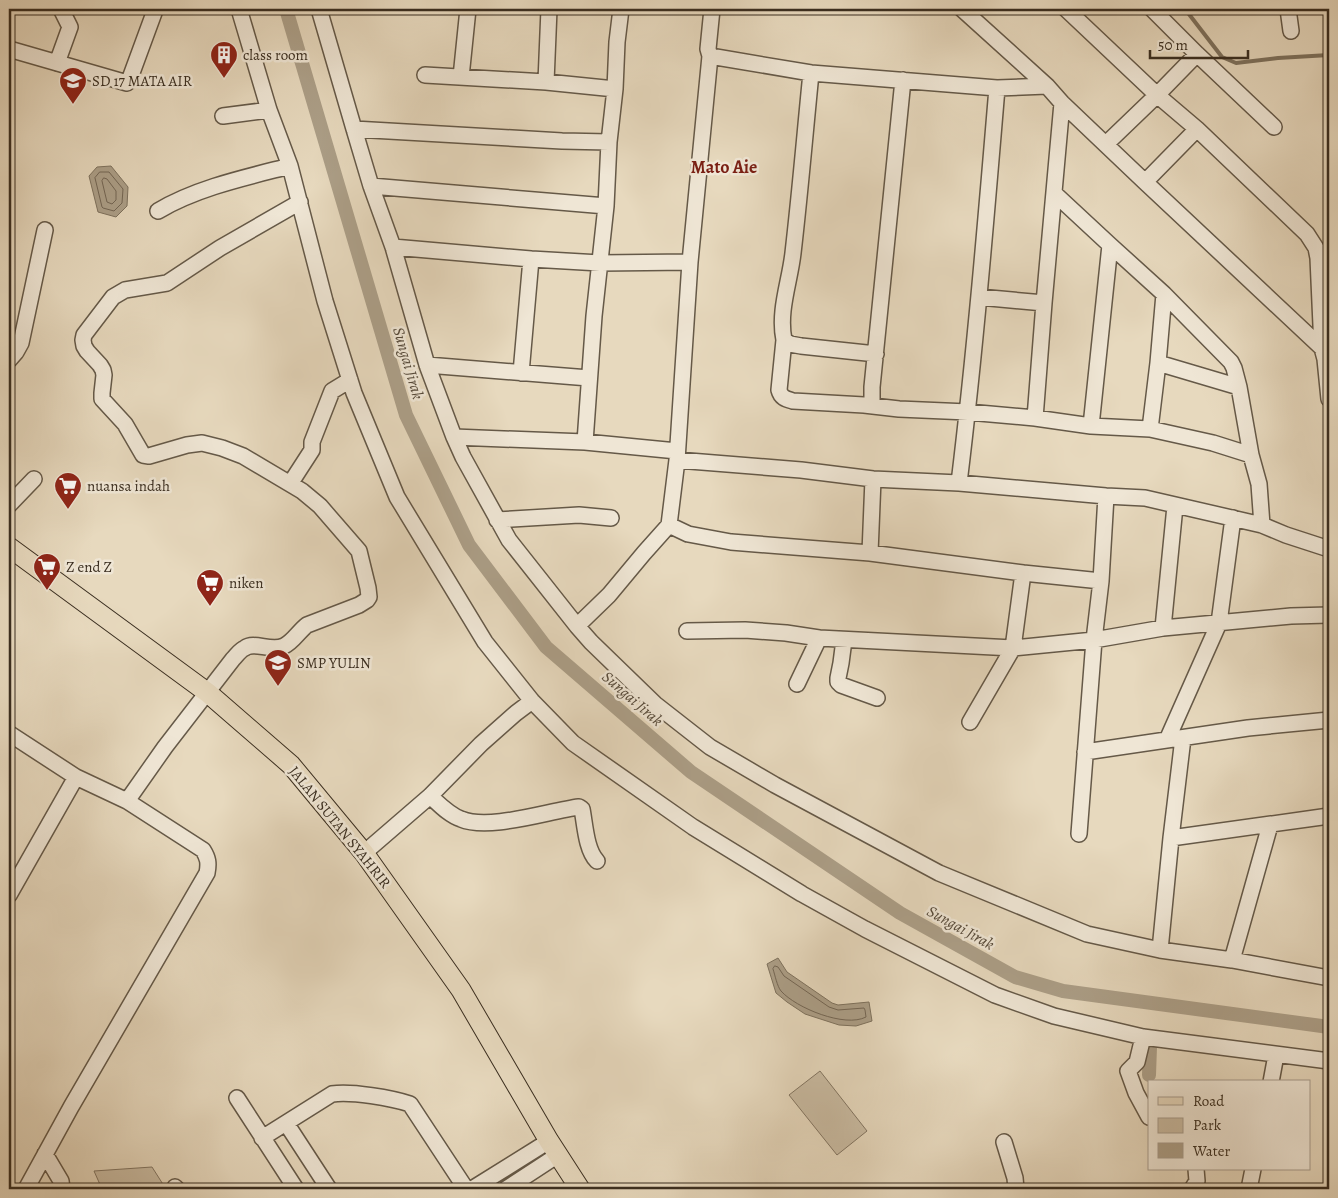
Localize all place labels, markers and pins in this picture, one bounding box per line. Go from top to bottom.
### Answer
building icon: class room [209,40,239,79]
place label: class room [243,45,309,65]
school or university icon: SD 17 MATA AIR [58,66,88,105]
place label: SD 17 MATA AIR [92,71,193,91]
supermarket icon: nuansa indah [53,471,83,510]
place label: nuansa indah [87,476,170,496]
supermarket icon: Z end Z [32,552,62,591]
place label: Z end Z [66,557,112,577]
supermarket icon: niken [195,568,225,607]
place label: niken [229,573,264,593]
school or university icon: SMP YULIN [263,648,293,687]
place label: SMP YULIN [297,653,371,673]

